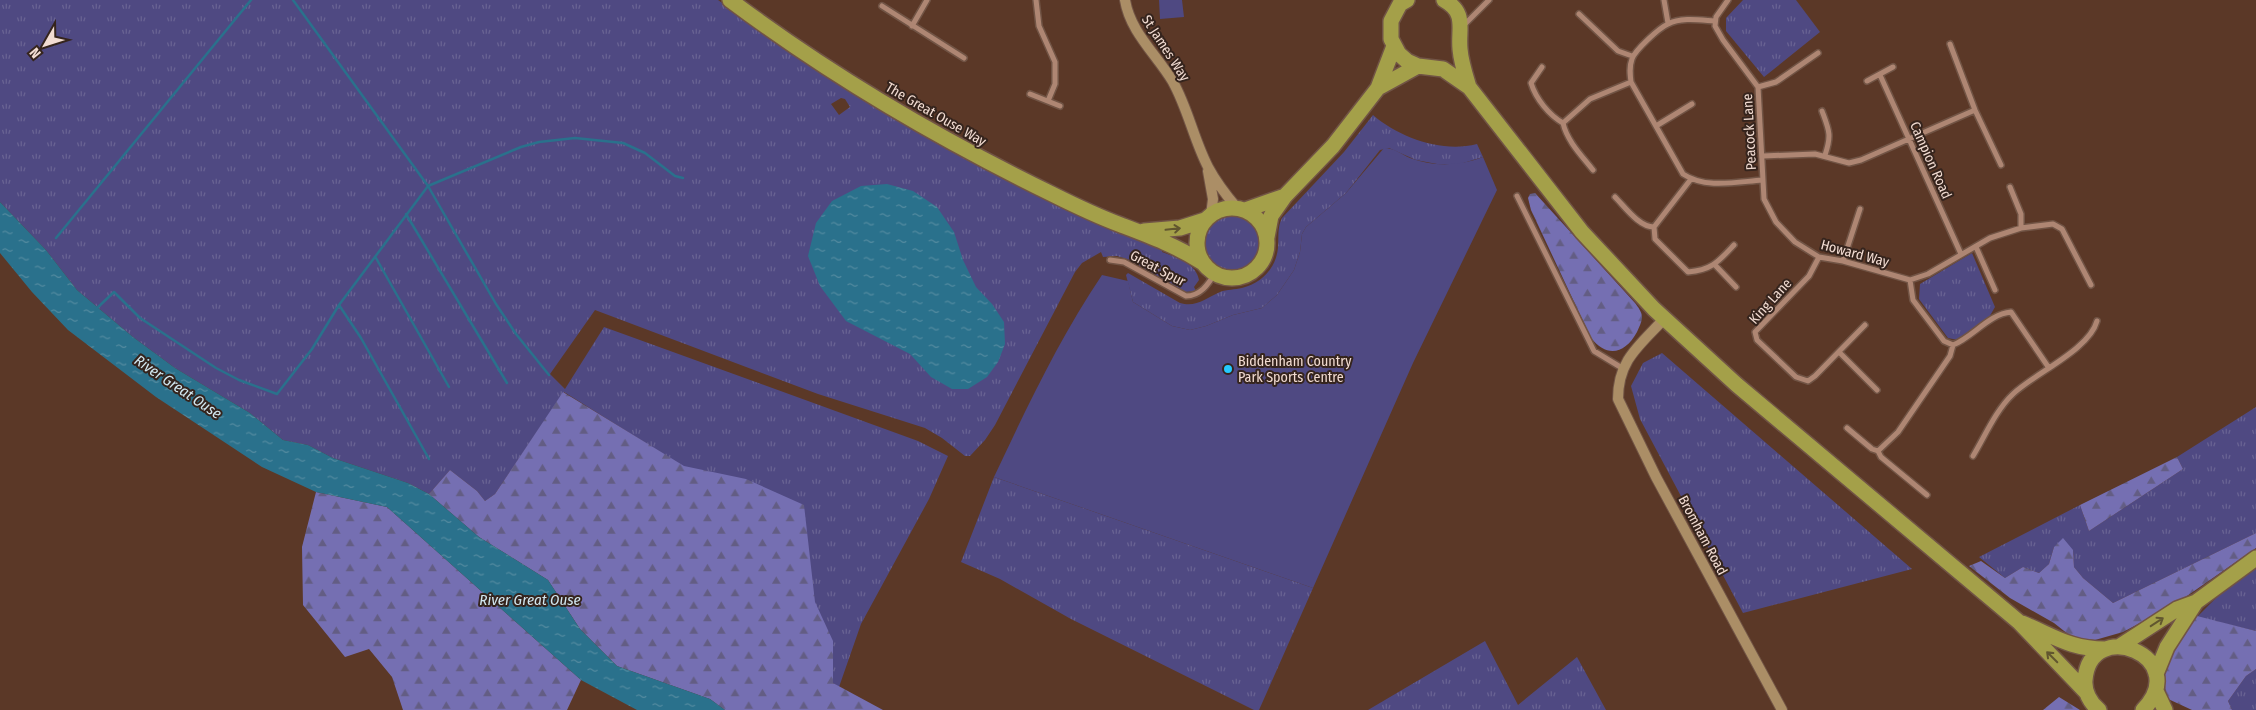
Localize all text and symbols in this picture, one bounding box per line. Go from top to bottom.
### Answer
street label: St James Way [1138,12,1194,85]
north arrow [20,20,70,70]
text: N [26,44,45,61]
street label: The Great Ouse Way [882,79,990,151]
street label: Peacock Lane [1739,93,1760,171]
street label: Campion Road [1906,119,1955,201]
one-way arrow [1165,224,1181,234]
street label: Howard Way [1819,236,1892,271]
street label: Great Spur [1127,247,1189,290]
street label: King Lane [1746,275,1795,328]
water label: River Great Ouse [131,351,225,423]
place label: Biddenham Country Park Sports Centre [1238,353,1352,386]
marker: Biddenham Country Park Sports Centre [1222,363,1234,375]
street label: Bromham Road [1674,493,1731,578]
water label: River Great Ouse [479,591,581,609]
one-way arrow [2150,617,2164,627]
one-way arrow [2046,651,2058,664]

